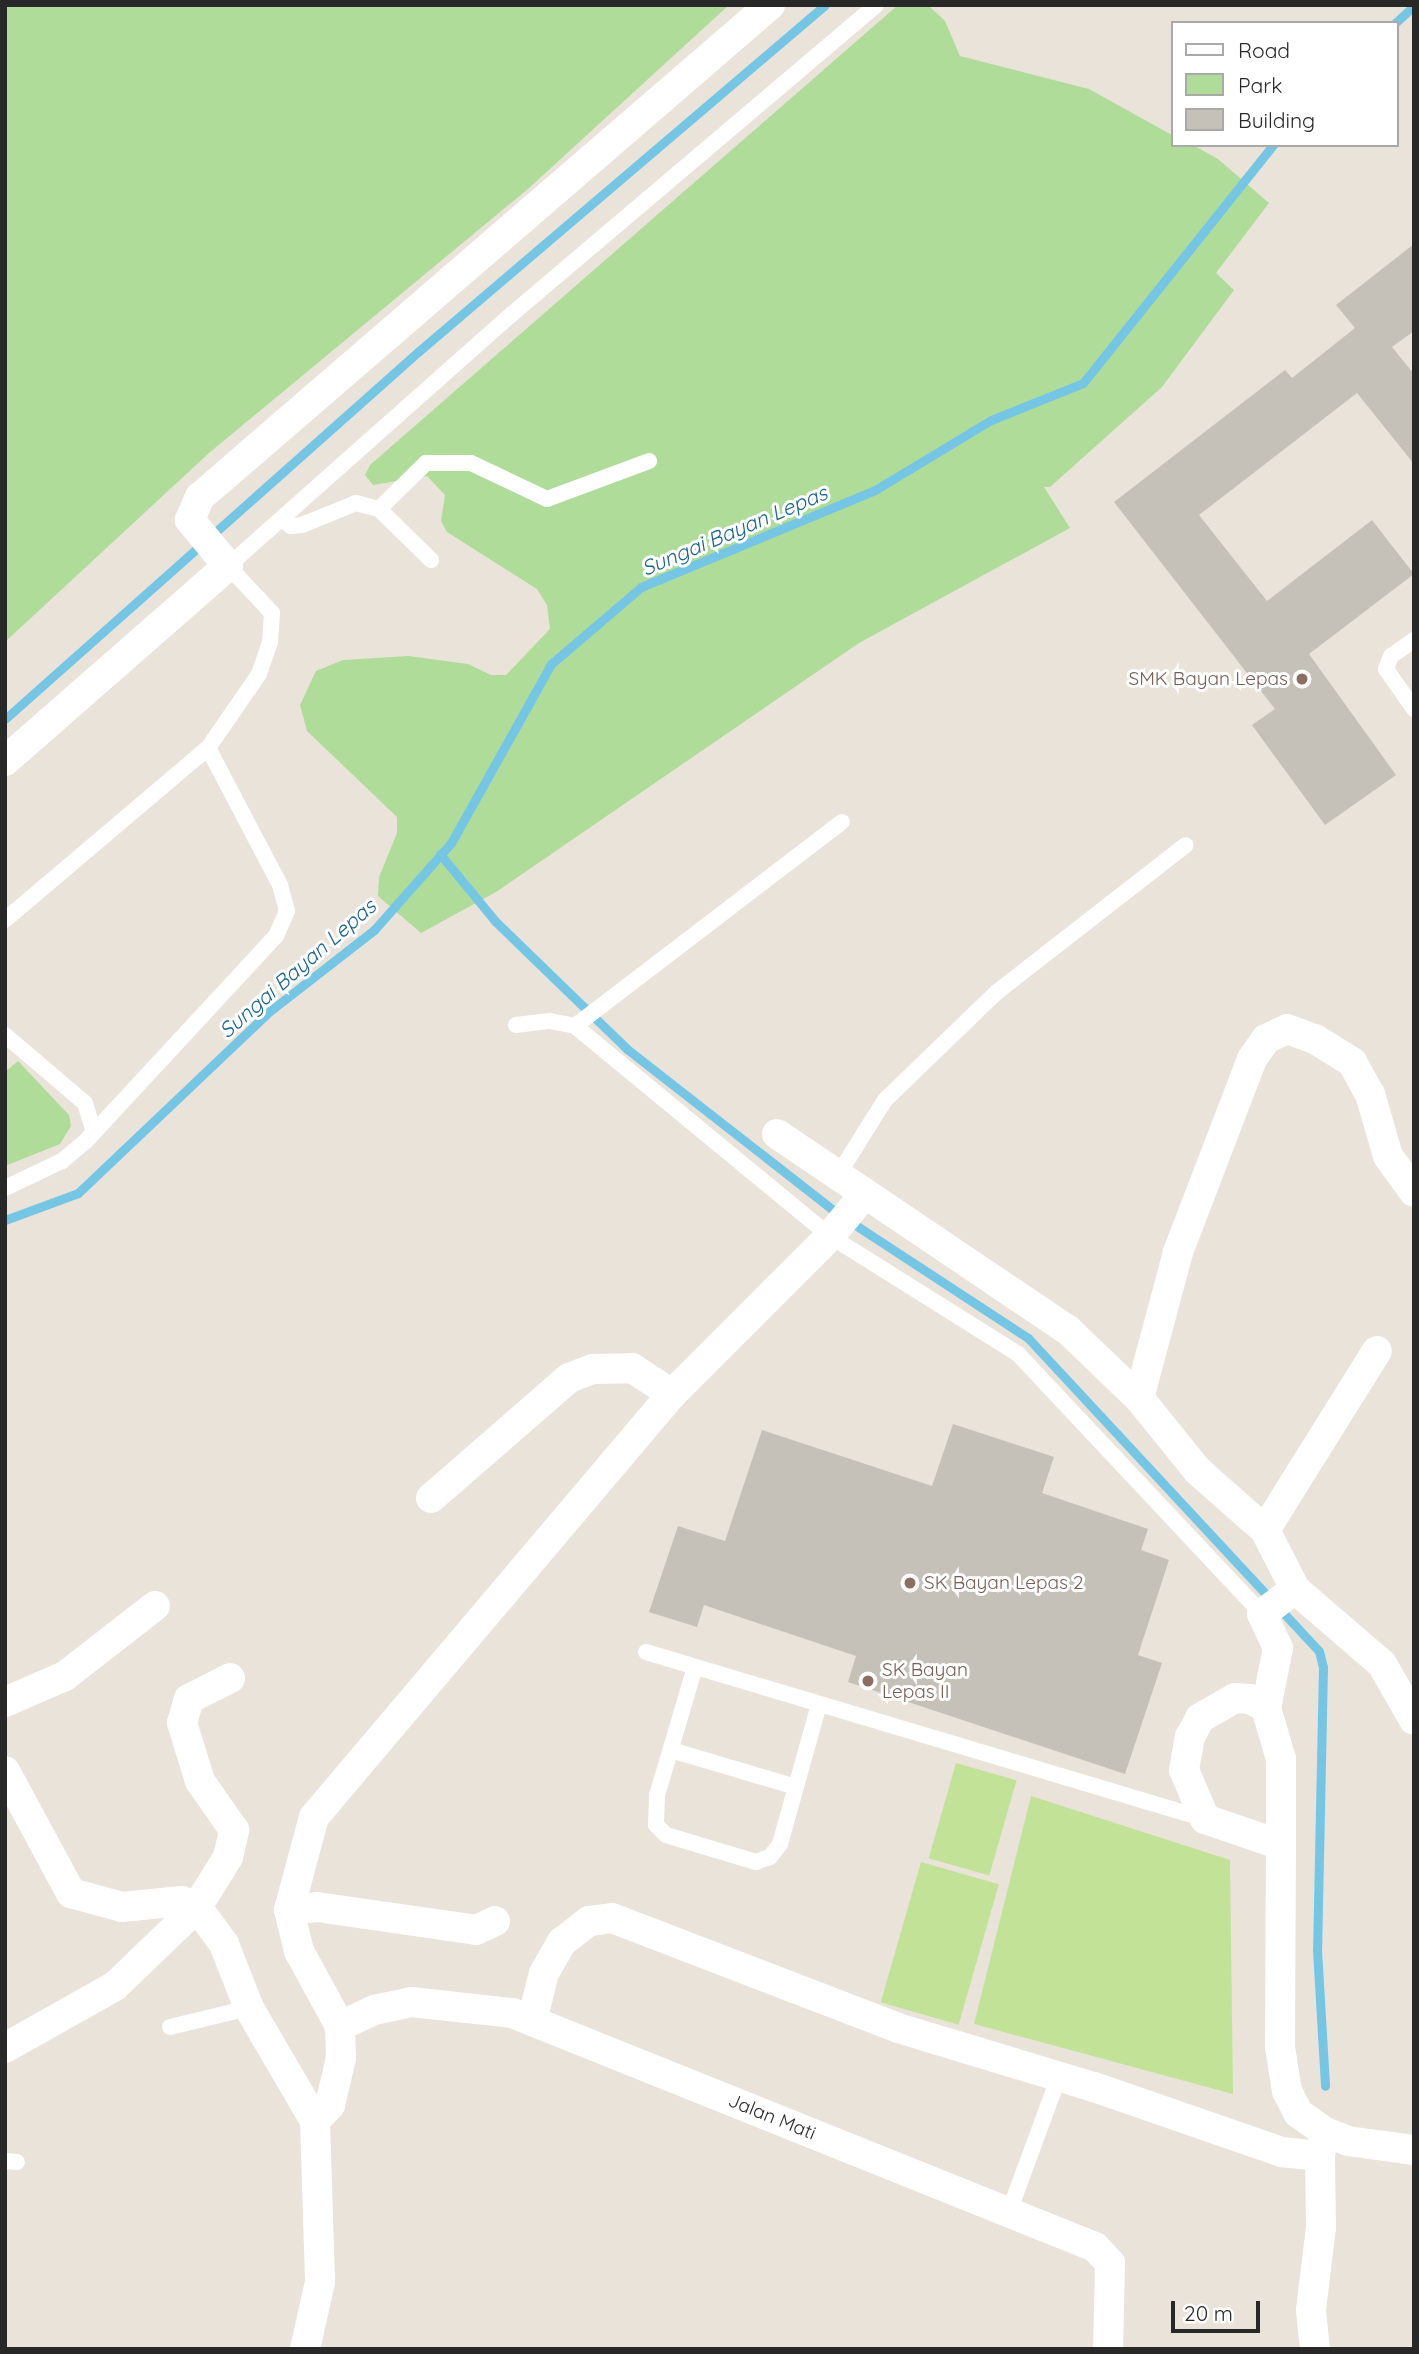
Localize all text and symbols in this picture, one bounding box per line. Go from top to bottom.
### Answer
legend [1170,21,1398,147]
text: Road [1238,37,1290,63]
text: Park [1238,72,1282,98]
text: Building [1238,107,1315,133]
water label: Sungai Bayan Lepas [637,480,831,580]
place label: SMK Bayan Lepas [1128,668,1288,690]
marker: SMK Bayan Lepas [1294,671,1310,687]
water label: Sungai Bayan Lepas [214,893,380,1043]
place label: SK Bayan Lepas 2 [924,1572,1084,1594]
marker: SK Bayan Lepas 2 [902,1575,918,1591]
place label: SK Bayan Lepas II [882,1659,968,1703]
marker: SK Bayan Lepas II [860,1673,876,1689]
street label: Jalan Mati [725,2089,819,2145]
scale bar [1174,2288,1263,2332]
text: 20 m [1184,2300,1233,2326]

